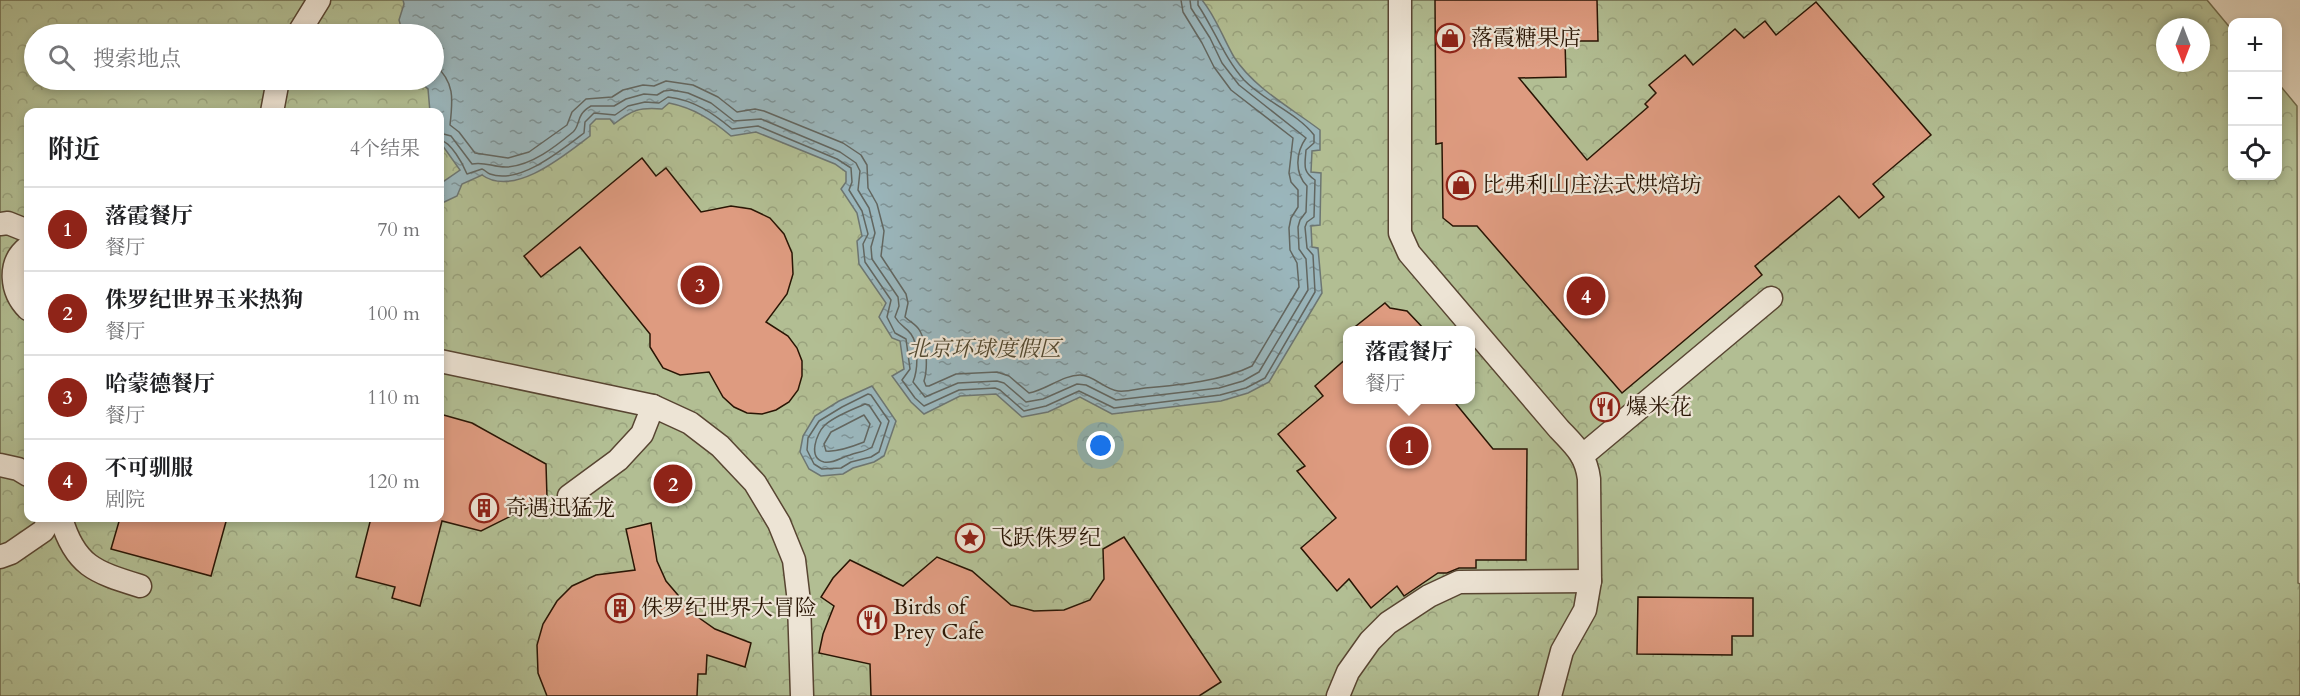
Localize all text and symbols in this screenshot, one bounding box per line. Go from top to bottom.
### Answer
north arrow [2156,18,2210,72]
map controls [2228,18,2282,180]
button: + [2228,18,2282,72]
shop icon: 落霞糖果店 [1434,22,1466,54]
place label: 落霞糖果店 [1471,23,1581,53]
search box [24,24,444,90]
icon: search [45,41,78,74]
text: 搜索地点 [93,44,181,74]
button: − [2228,72,2282,126]
button: locate [2228,126,2282,180]
text: 附近 [48,132,100,167]
text: 4个结果 [350,135,420,162]
shop icon: 比弗利山庄法式烘焙坊 [1445,169,1477,201]
place label: 比弗利山庄法式烘焙坊 [1482,170,1702,200]
text: 落霞餐厅 [105,201,193,231]
text: 1 [62,216,73,243]
text: 70 m [377,216,420,243]
text: 餐厅 [105,234,145,261]
pin: 3 [680,262,720,308]
pin: 4 [1566,274,1606,318]
text: 侏罗纪世界玉米热狗 [105,285,303,315]
text: 2 [62,300,73,327]
text: 100 m [367,300,420,327]
text: 餐厅 [105,318,145,345]
popup [1343,326,1475,404]
park label: 北京环球度假区 [907,334,1064,364]
text: 落霞餐厅 [1365,337,1453,367]
text: 哈蒙德餐厅 [105,369,215,399]
text: 餐厅 [1365,370,1405,397]
text: 3 [62,384,73,411]
text: 110 m [367,384,420,411]
restaurant icon: 爆米花 [1589,391,1621,423]
place label: 爆米花 [1626,392,1692,422]
text: 餐厅 [105,402,145,429]
pin: 1 [1390,424,1428,468]
your location [1086,431,1115,460]
text: 不可驯服 [105,453,193,483]
pin: 2 [654,462,692,506]
text: 4 [62,468,73,495]
text: 120 m [367,468,420,495]
text: 剧院 [105,486,145,513]
building icon: 奇遇迅猛龙 [468,492,500,524]
place label: 奇遇迅猛龙 [505,493,615,523]
place icon: 飞跃侏罗纪 [954,522,986,554]
place label: 飞跃侏罗纪 [991,523,1101,553]
building icon: 侏罗纪世界大冒险 [604,592,636,624]
place label: Birds of Prey Cafe [893,592,985,647]
place label: 侏罗纪世界大冒险 [641,593,817,623]
restaurant icon: Birds of Prey Cafe [856,604,888,636]

